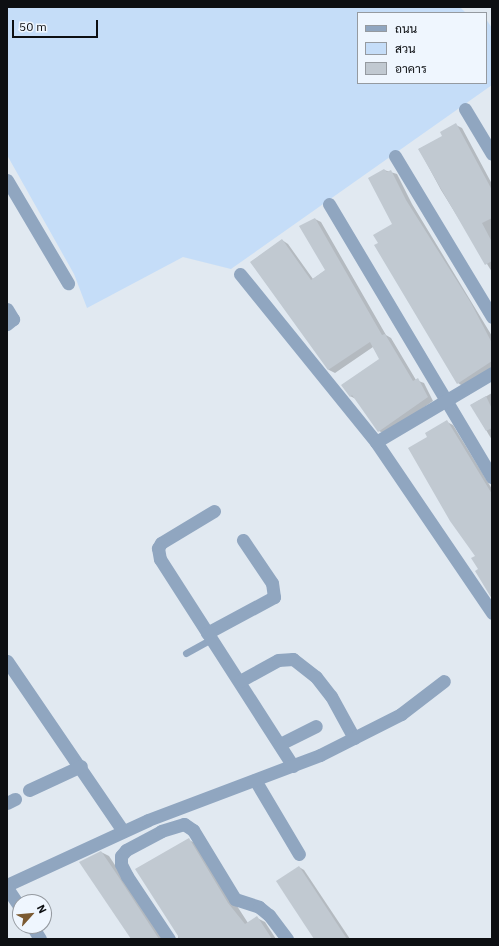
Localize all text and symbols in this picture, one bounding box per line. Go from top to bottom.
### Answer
scale bar [14,12,100,38]
legend [357,12,487,84]
text: 50 m [19,19,47,34]
text: ถนน [395,21,417,36]
text: สวน [395,41,416,56]
text: อาคาร [395,61,427,76]
north arrow [12,894,52,934]
text: N [34,902,50,916]

